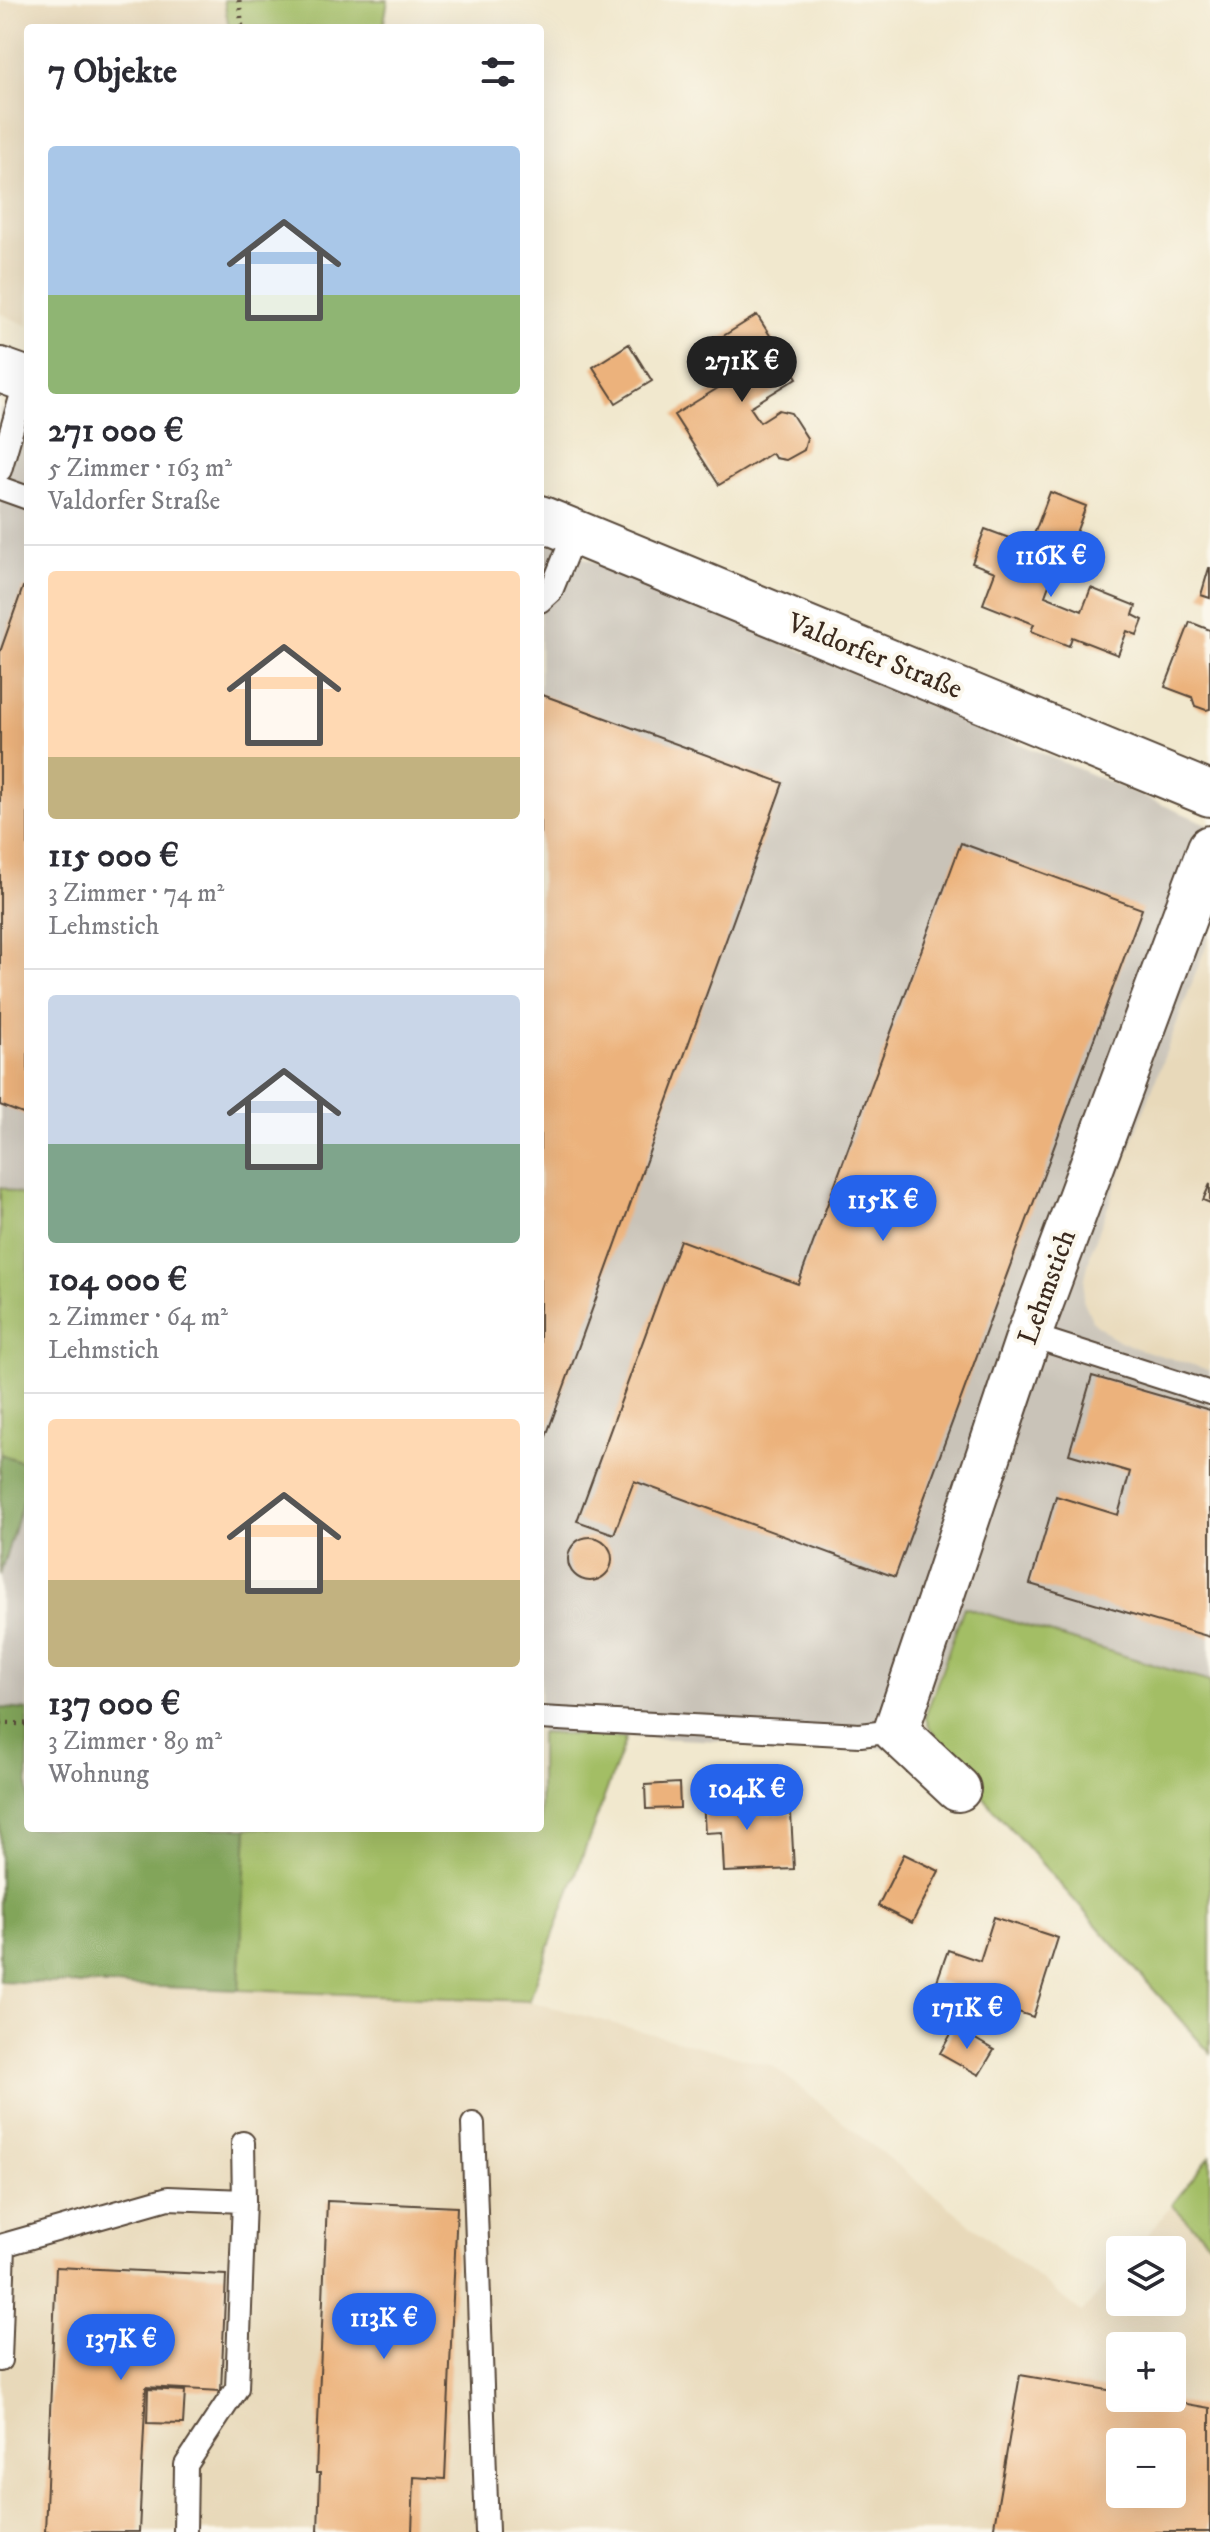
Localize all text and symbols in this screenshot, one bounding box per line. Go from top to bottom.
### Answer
icon: filters [476,50,520,94]
text: 7 Objekte [48,51,177,93]
icon: home [212,198,356,342]
pin: 271K € [677,336,807,404]
text: 271K € [705,345,779,378]
text: 271 000 € [48,410,184,452]
text: 5 Zimmer · 163 m² [48,452,232,485]
text: Valdorfer Straße [48,485,220,518]
pin: 116K € [986,531,1116,599]
text: 116K € [1015,540,1087,573]
street label: Valdorfer Straße [782,605,968,707]
icon: home [212,623,356,767]
text: 115 000 € [48,835,179,877]
text: 3 Zimmer · 74 m² [48,877,225,910]
text: Lehmstich [48,910,159,943]
icon: home [212,1047,356,1191]
pin: 115K € [818,1175,948,1243]
text: 115K € [848,1184,918,1217]
street label: Lehmstich [1010,1224,1084,1349]
text: 104 000 € [48,1259,188,1301]
text: 2 Zimmer · 64 m² [48,1301,228,1334]
text: Lehmstich [48,1334,159,1367]
icon: home [212,1471,356,1615]
text: 137 000 € [48,1683,180,1725]
text: 3 Zimmer · 89 m² [48,1725,222,1758]
text: Wohnung [48,1758,149,1791]
pin: 104K € [682,1764,812,1832]
text: 104K € [708,1773,786,1806]
pin: 171K € [902,1983,1032,2051]
text: 171K € [931,1992,1003,2025]
map controls [1106,2236,1186,2508]
button: layers [1106,2236,1186,2316]
pin: 113K € [319,2293,449,2361]
text: 113K € [350,2302,418,2335]
pin: 137K € [56,2314,186,2382]
text: 137K € [85,2323,157,2356]
button: + [1106,2332,1186,2412]
button: − [1106,2428,1186,2508]

